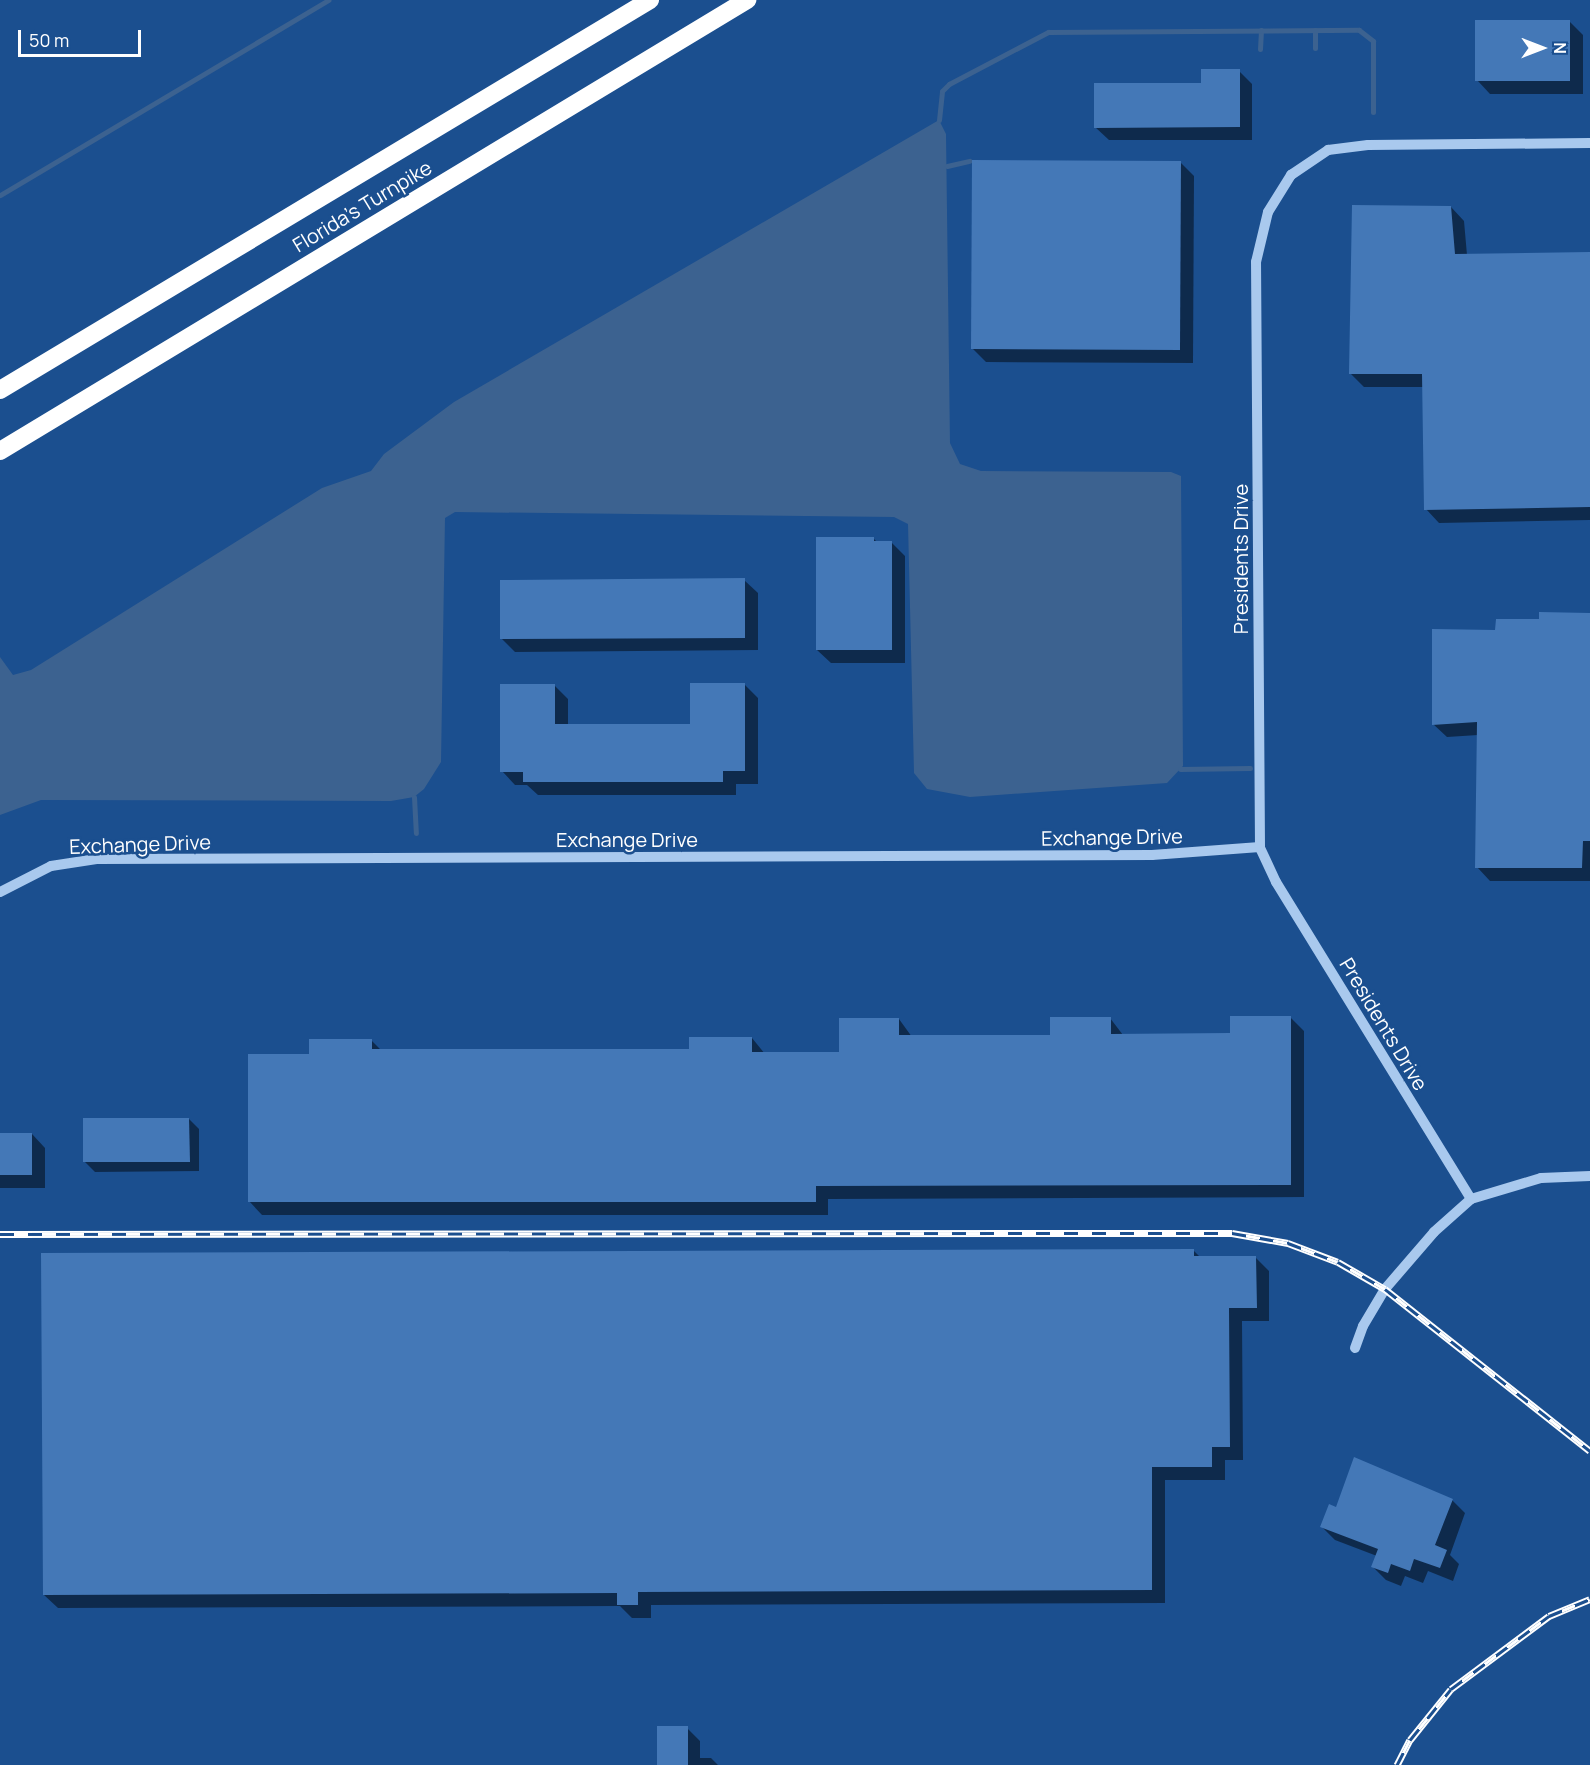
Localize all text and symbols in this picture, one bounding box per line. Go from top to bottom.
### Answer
scale bar [21,18,144,56]
north arrow [1512,18,1572,78]
text: 50 m [29,28,69,52]
text: N [1549,42,1571,54]
street label: Florida's Turnpike [288,155,436,257]
street label: Presidents Drive [1228,484,1252,634]
street label: Exchange Drive [1041,824,1183,850]
street label: Exchange Drive [556,827,698,851]
street label: Exchange Drive [69,830,211,858]
street label: Presidents Drive [1335,953,1433,1095]

